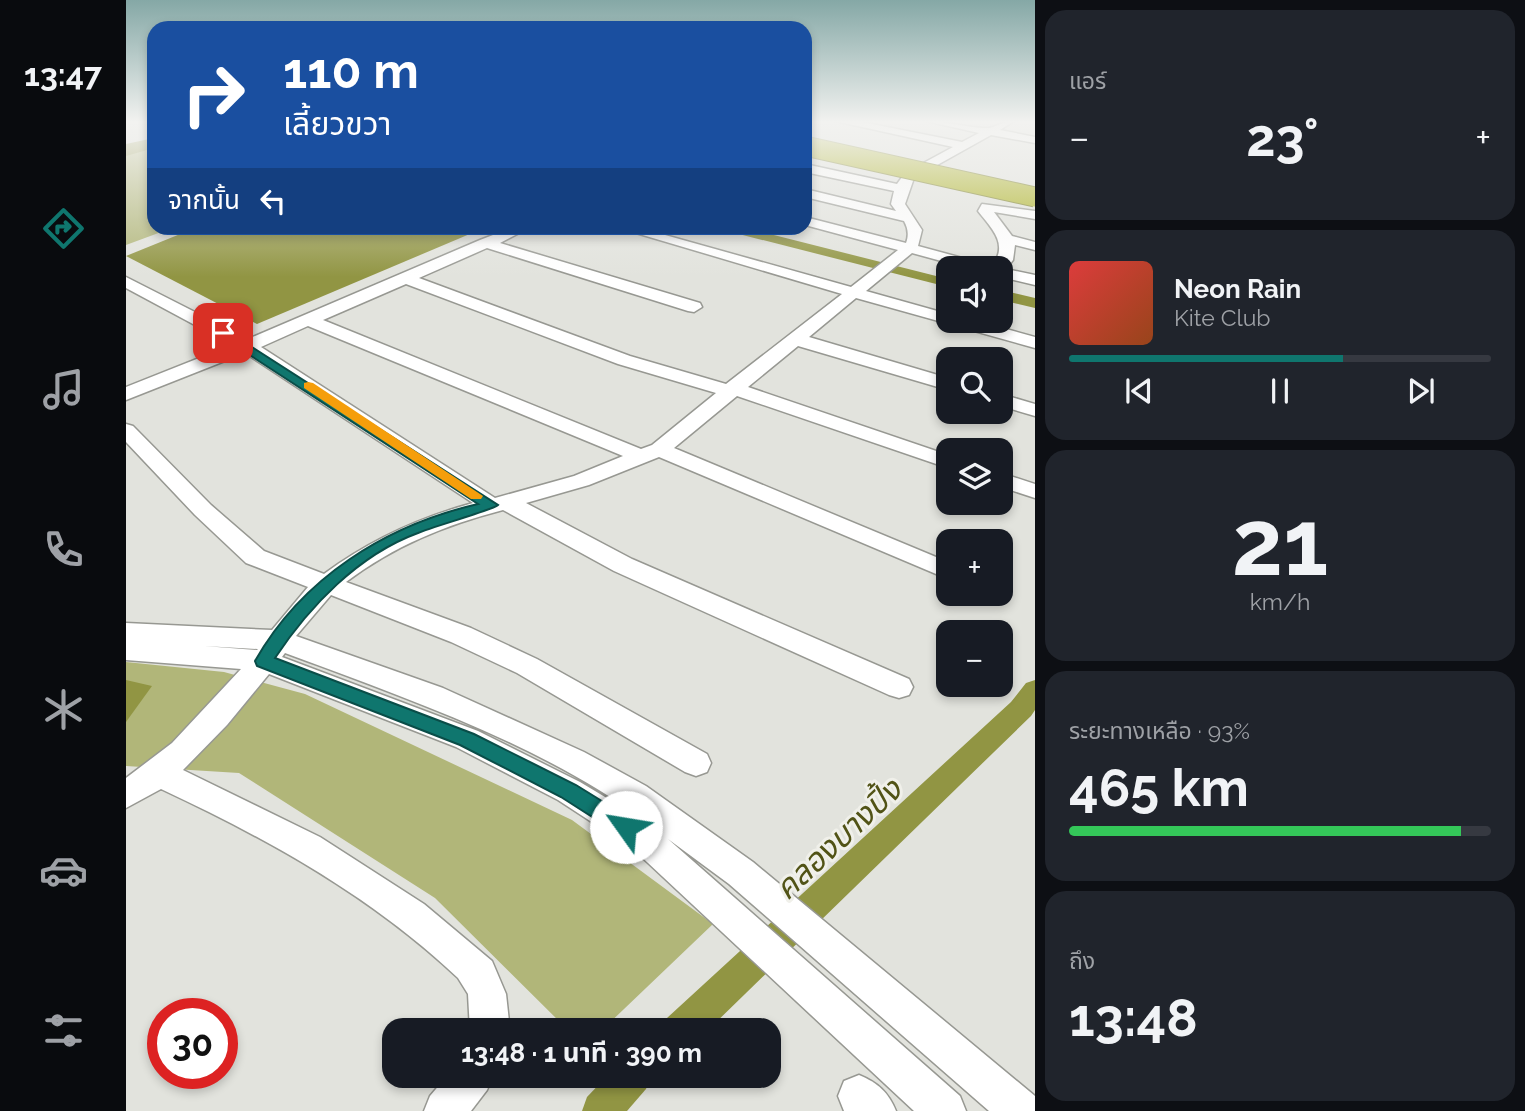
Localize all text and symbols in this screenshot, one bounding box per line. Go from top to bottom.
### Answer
text: 110 m [283,42,419,99]
icon: right [168,49,259,140]
text: 13:47 [24,56,102,93]
text: แอร์ [1069,67,1106,94]
text: เลี้ยวขวา [283,105,391,142]
text: 23° [1246,107,1319,168]
text: − [1069,115,1089,160]
text: + [1475,115,1491,160]
icon: left [254,182,292,220]
text: จากนั้น [168,185,240,215]
icon: directions [39,204,88,253]
map controls [936,256,1013,697]
button: sound [936,256,1013,333]
text: Neon Rain [1174,274,1301,304]
pin [193,303,253,363]
text: Kite Club [1174,304,1271,331]
icon: arrive [204,314,242,352]
button: search [936,347,1013,424]
icon: music [39,365,88,414]
icon: previous [1120,372,1158,410]
icon: pause [1261,372,1299,410]
icon: next [1402,372,1440,410]
button: layers [936,438,1013,515]
text: 21 [1232,489,1328,596]
icon: phone [39,525,88,574]
button: + [936,529,1013,606]
text: km/h [1250,588,1310,615]
button: − [936,620,1013,697]
icon: climate [39,685,88,734]
text: ระยะทางเหลือ · 93% [1069,717,1250,744]
text: 465 km [1069,757,1249,818]
water label: คลองบางปิ้ง [766,769,910,907]
position arrow [589,790,663,864]
icon: car [39,846,88,895]
text: ถึง [1069,947,1095,974]
text: 13:48 [1069,987,1198,1048]
speed limit sign: 30 [147,998,238,1089]
icon: filters [39,1006,88,1055]
text: 13:48 · 1 นาที · 390 m [461,1038,702,1068]

